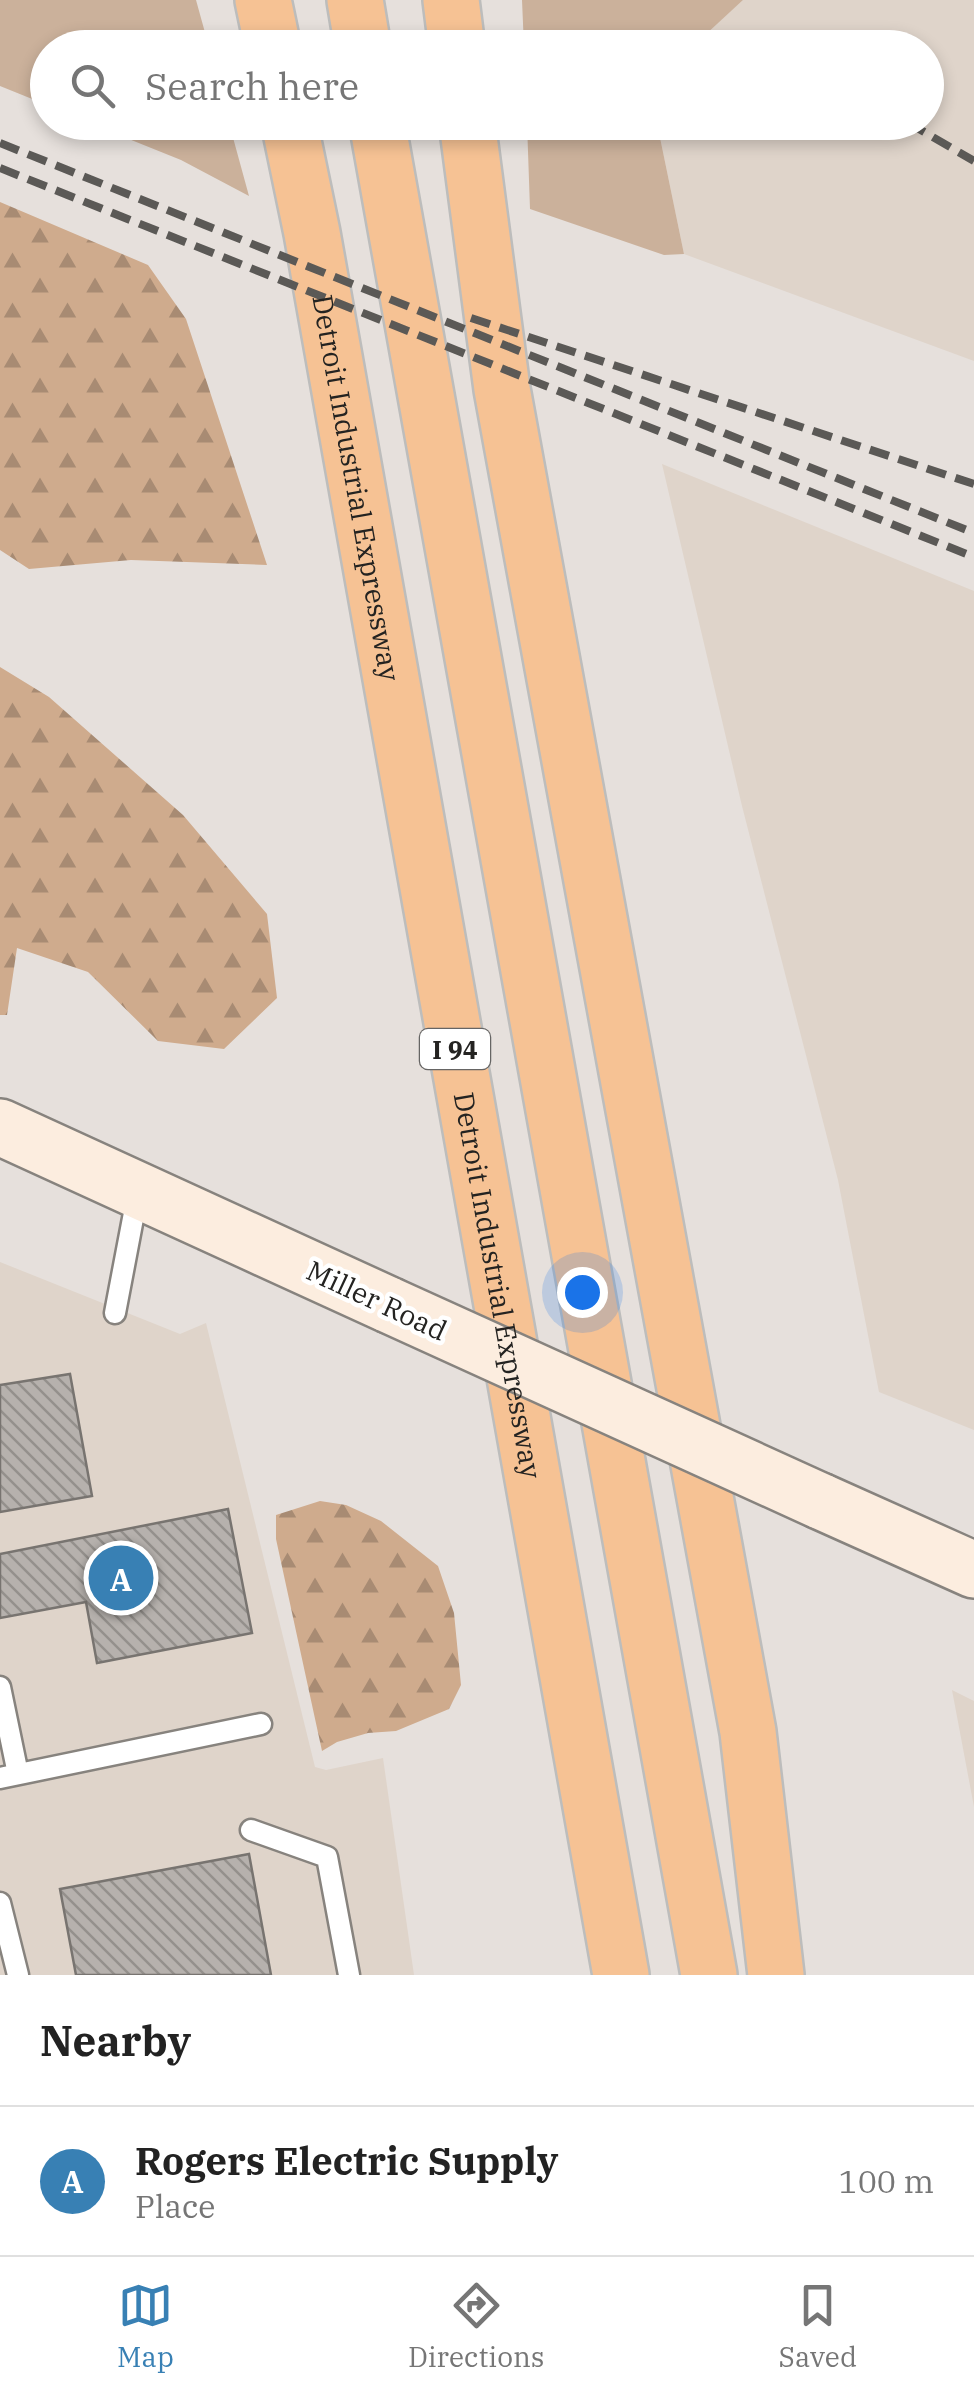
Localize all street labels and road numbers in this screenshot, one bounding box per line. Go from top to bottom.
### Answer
street label: Detroit Industrial Expressway [305,292,410,684]
road number: I 94 [420,1029,490,1069]
street label: Detroit Industrial Expressway [446,1089,551,1481]
street label: Miller Road [301,1251,453,1349]

